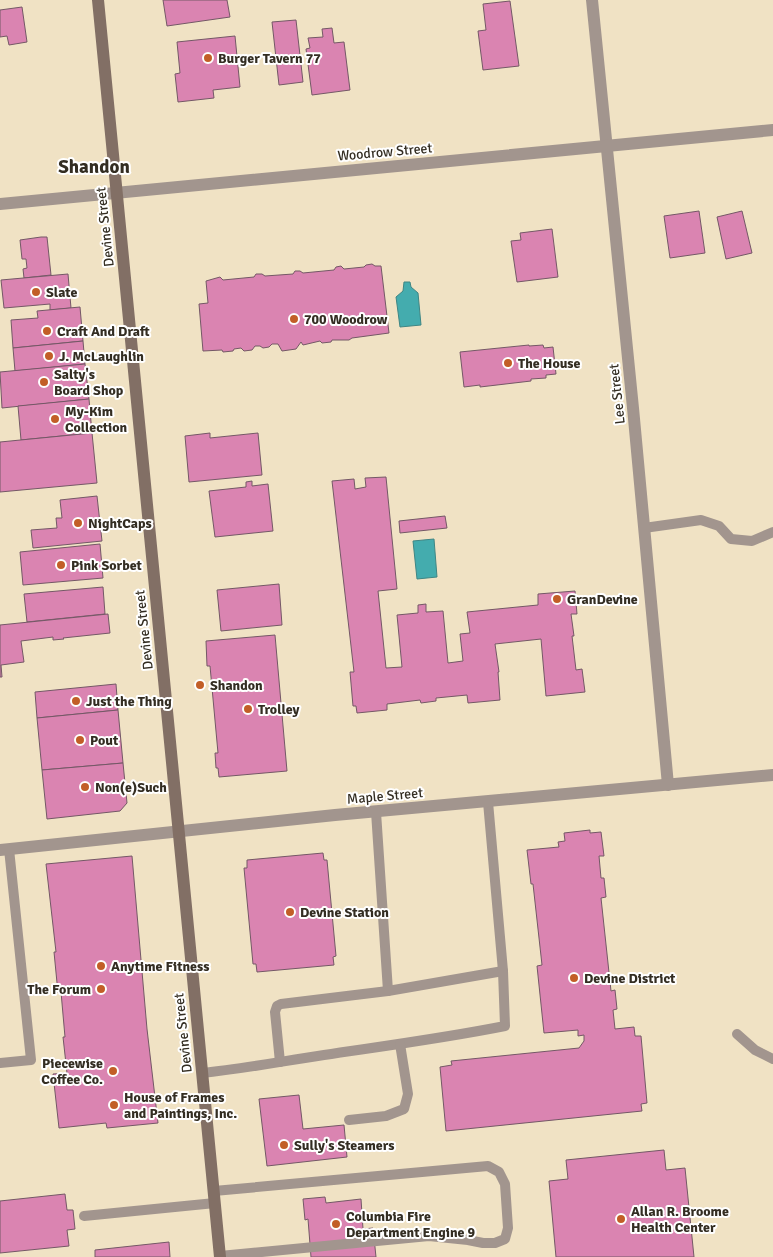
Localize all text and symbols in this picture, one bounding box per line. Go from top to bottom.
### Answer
place label: Burger Tavern 77 [218,50,321,67]
marker: Burger Tavern 77 [202,52,214,64]
street label: Woodrow Street [337,139,433,165]
district label: Shandon [58,155,130,179]
street label: Devine Street [92,186,118,268]
place label: Slate [46,284,77,301]
marker: Slate [30,286,42,298]
place label: 700 Woodrow [304,311,388,328]
marker: 700 Woodrow [288,313,300,325]
place label: Craft And Draft [57,323,150,340]
marker: Craft And Draft [41,325,53,337]
place label: J. McLaughlin [59,348,144,365]
marker: J. McLaughlin [43,350,55,362]
place label: The House [518,355,581,372]
marker: The House [502,357,514,369]
street label: Lee Street [605,363,629,425]
place label: Salty's Board Shop [54,366,124,399]
marker: Salty's Board Shop [38,376,50,388]
place label: My-Kim Collection [65,403,128,436]
marker: My-Kim Collection [49,413,61,425]
place label: NightCaps [88,515,152,532]
marker: NightCaps [72,517,84,529]
place label: Pink Sorbet [71,557,143,574]
marker: Pink Sorbet [55,559,67,571]
street label: Devine Street [131,589,157,671]
place label: GranDevine [567,591,638,608]
marker: GranDevine [551,593,563,605]
place label: Shandon [210,677,263,694]
marker: Shandon [194,679,206,691]
place label: Just the Thing [86,693,172,710]
marker: Just the Thing [70,695,82,707]
place label: Trolley [258,701,299,718]
marker: Trolley [242,703,254,715]
place label: Pout [90,732,119,749]
marker: Pout [74,734,86,746]
place label: Non(e)Such [95,779,167,796]
marker: Non(e)Such [79,781,91,793]
street label: Maple Street [346,784,424,808]
place label: Devine Station [300,904,389,921]
marker: Devine Station [284,906,296,918]
place label: Anytime Fitness [111,958,209,975]
marker: Anytime Fitness [95,960,107,972]
place label: Devine District [584,970,676,987]
marker: Devine District [568,972,580,984]
place label: The Forum [27,981,91,998]
marker: The Forum [95,983,107,995]
street label: Devine Street [170,992,196,1074]
place label: Piecewise Coffee Co. [41,1055,103,1088]
marker: Piecewise Coffee Co. [107,1065,119,1077]
place label: House of Frames and Paintings, Inc. [124,1089,237,1122]
marker: House of Frames and Paintings, Inc. [108,1099,120,1111]
place label: Sully's Steamers [294,1137,395,1154]
marker: Sully's Steamers [278,1139,290,1151]
place label: Allan R. Broome Health Center [631,1203,729,1236]
place label: Columbia Fire Department Engine 9 [346,1208,476,1241]
marker: Allan R. Broome Health Center [615,1213,627,1225]
marker: Columbia Fire Department Engine 9 [330,1218,342,1230]

